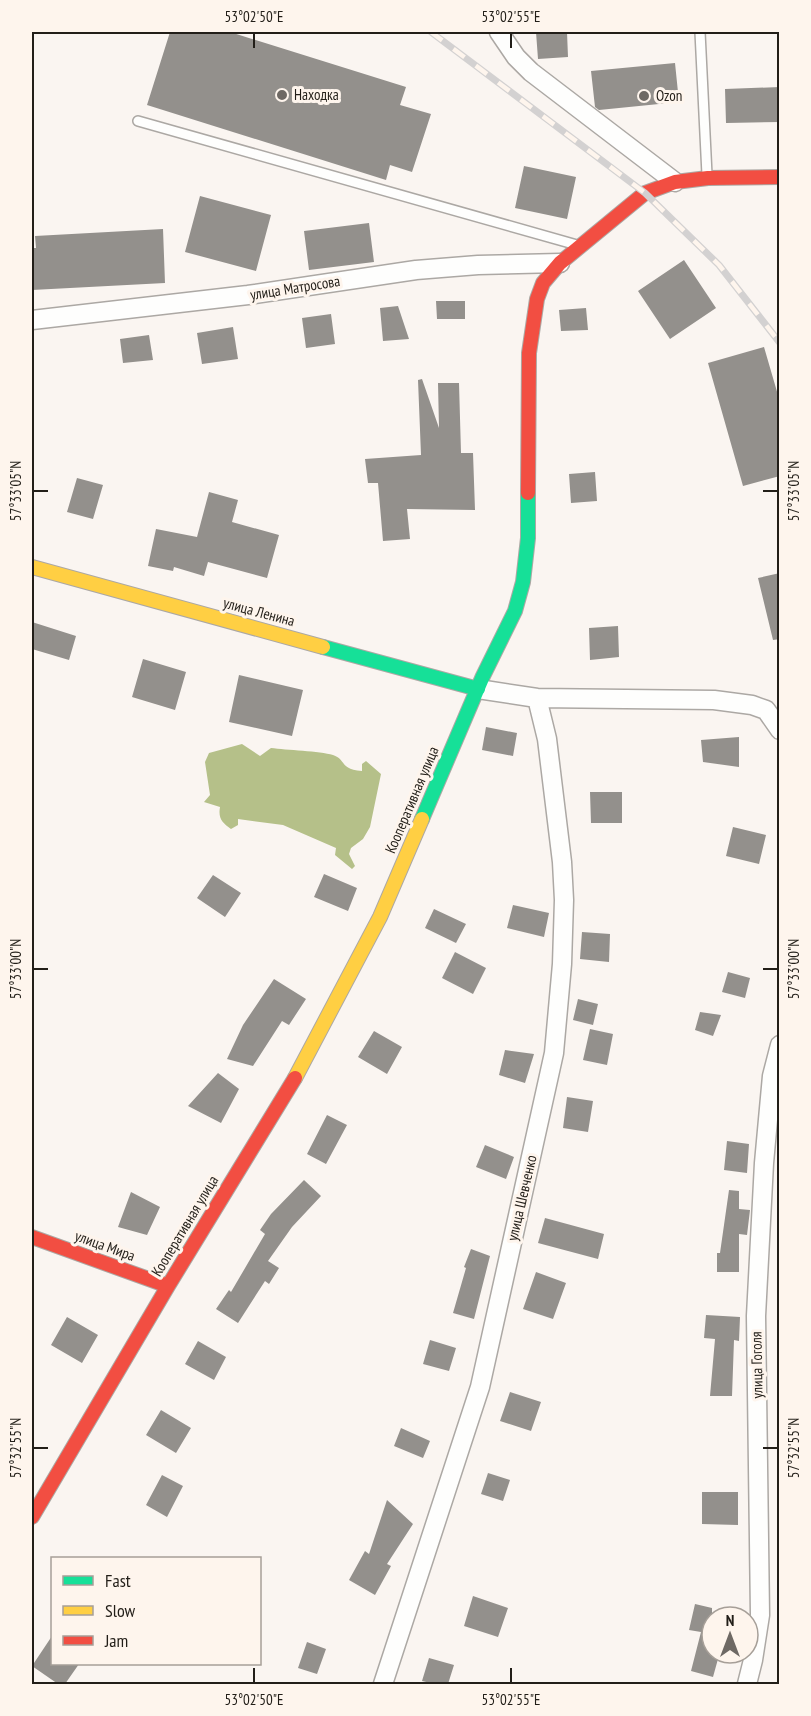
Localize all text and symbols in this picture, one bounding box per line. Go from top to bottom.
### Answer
text: 53°02'50"E [224,7,284,26]
text: 53°02'55"E [481,7,541,26]
place label: Находка [294,85,339,104]
place label: Ozon [656,86,682,105]
marker: Находка [275,88,289,102]
marker: Ozon [637,89,651,103]
street label: улица Матросова [249,271,341,304]
text: 57°33'05"N [6,461,25,521]
text: 57°33'05"N [784,461,803,521]
street label: улица Ленина [221,593,297,630]
street label: Кооперативная улица [380,743,443,856]
text: 57°33'00"N [6,939,25,999]
text: 57°33'00"N [784,939,803,999]
street label: улица Шевченко [502,1153,541,1243]
street label: Кооперативная улица [147,1172,222,1280]
street label: улица Мира [72,1226,138,1265]
street label: улица Гоголя [746,1331,767,1399]
text: 57°32'55"N [6,1418,25,1478]
text: 57°32'55"N [784,1418,803,1478]
legend [51,1557,261,1665]
text: Fast [105,1569,131,1592]
text: Slow [105,1599,136,1622]
north arrow [700,1605,760,1665]
text: N [726,1610,734,1630]
text: Jam [104,1629,128,1652]
text: 53°02'50"E [224,1690,284,1709]
text: 53°02'55"E [481,1690,541,1709]

